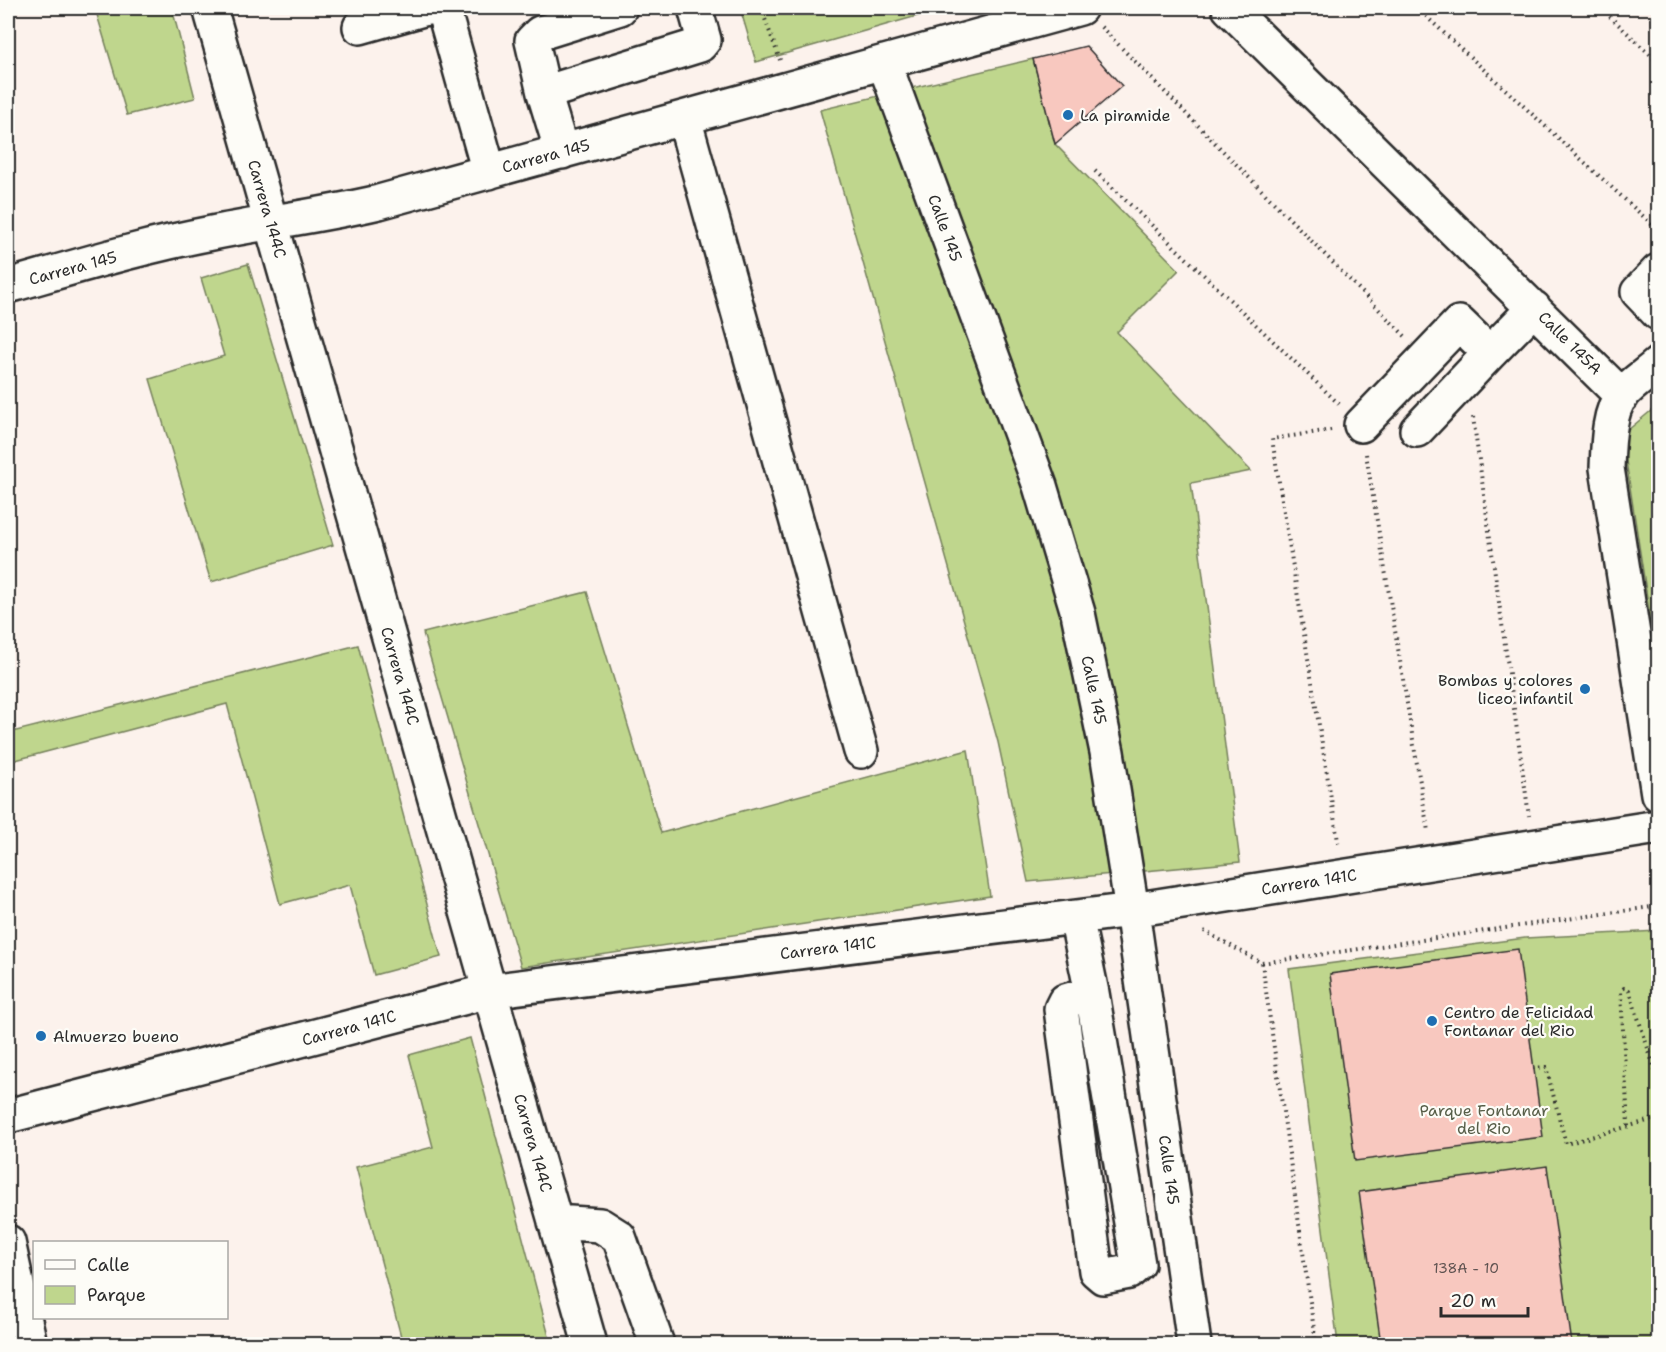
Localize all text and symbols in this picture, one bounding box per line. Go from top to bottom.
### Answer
place label: La piramide [1080,105,1171,126]
marker: La piramide [1061,108,1075,122]
street label: Carrera 145 [500,134,592,178]
street label: Carrera 144C [243,157,291,261]
street label: Calle 145 [923,192,967,264]
street label: Carrera 145 [27,246,119,290]
street label: Calle 145A [1534,307,1606,379]
street label: Carrera 144C [376,624,424,728]
street label: Calle 145 [1076,654,1112,726]
place label: Bombas y colores liceo infantil [1438,670,1573,709]
marker: Bombas y colores liceo infantil [1578,682,1592,696]
street label: Carrera 141C [1260,864,1359,900]
street label: Carrera 141C [779,932,877,964]
place label: Centro de Felicidad Fontanar del Rio [1444,1002,1593,1041]
street label: Carrera 141C [300,1005,399,1051]
marker: Centro de Felicidad Fontanar del Rio [1425,1014,1439,1028]
place label: Almuerzo bueno [53,1026,179,1047]
marker: Almuerzo bueno [34,1029,48,1043]
street label: Carrera 144C [509,1091,557,1195]
park label: Parque Fontanar del Rio [1420,1100,1548,1139]
street label: Calle 145 [1154,1134,1184,1206]
legend [33,1241,228,1319]
text: Calle [87,1253,130,1277]
house number: 138A - 10 [1433,1259,1499,1277]
scale bar [1441,1280,1528,1318]
text: Parque [87,1283,146,1307]
text: 20 m [1450,1289,1496,1313]

